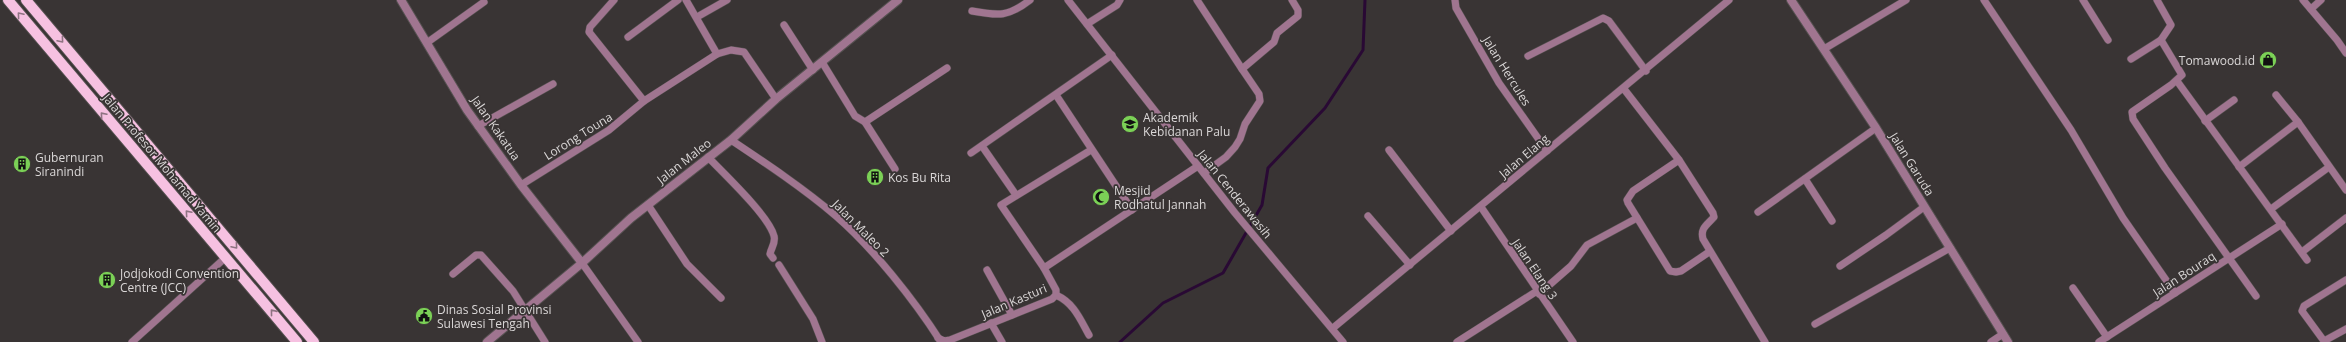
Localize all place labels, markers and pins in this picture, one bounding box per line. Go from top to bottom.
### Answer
shop icon: Tomawood.id [2258,50,2278,70]
place label: Tomawood.id [2179,52,2255,69]
place label: Akademik Kebidanan Palu [1143,109,1230,140]
school or university icon: Akademik Kebidanan Palu [1120,114,1140,134]
place label: Gubernuran Siranindi [35,149,104,180]
building icon: Gubernuran Siranindi [12,154,32,174]
building icon: Kos Bu Rita [865,167,885,187]
place label: Kos Bu Rita [888,169,951,186]
place label: Mesjid Rodhatul Jannah [1114,182,1206,213]
mosque icon: Mesjid Rodhatul Jannah [1091,187,1111,207]
place label: Jodjokodi Convention Centre (JCC) [119,265,239,296]
building icon: Jodjokodi Convention Centre (JCC) [97,270,117,290]
place label: Dinas Sosial Provinsi Sulawesi Tengah [437,301,551,332]
public building icon: Dinas Sosial Provinsi Sulawesi Tengah [414,306,434,326]

